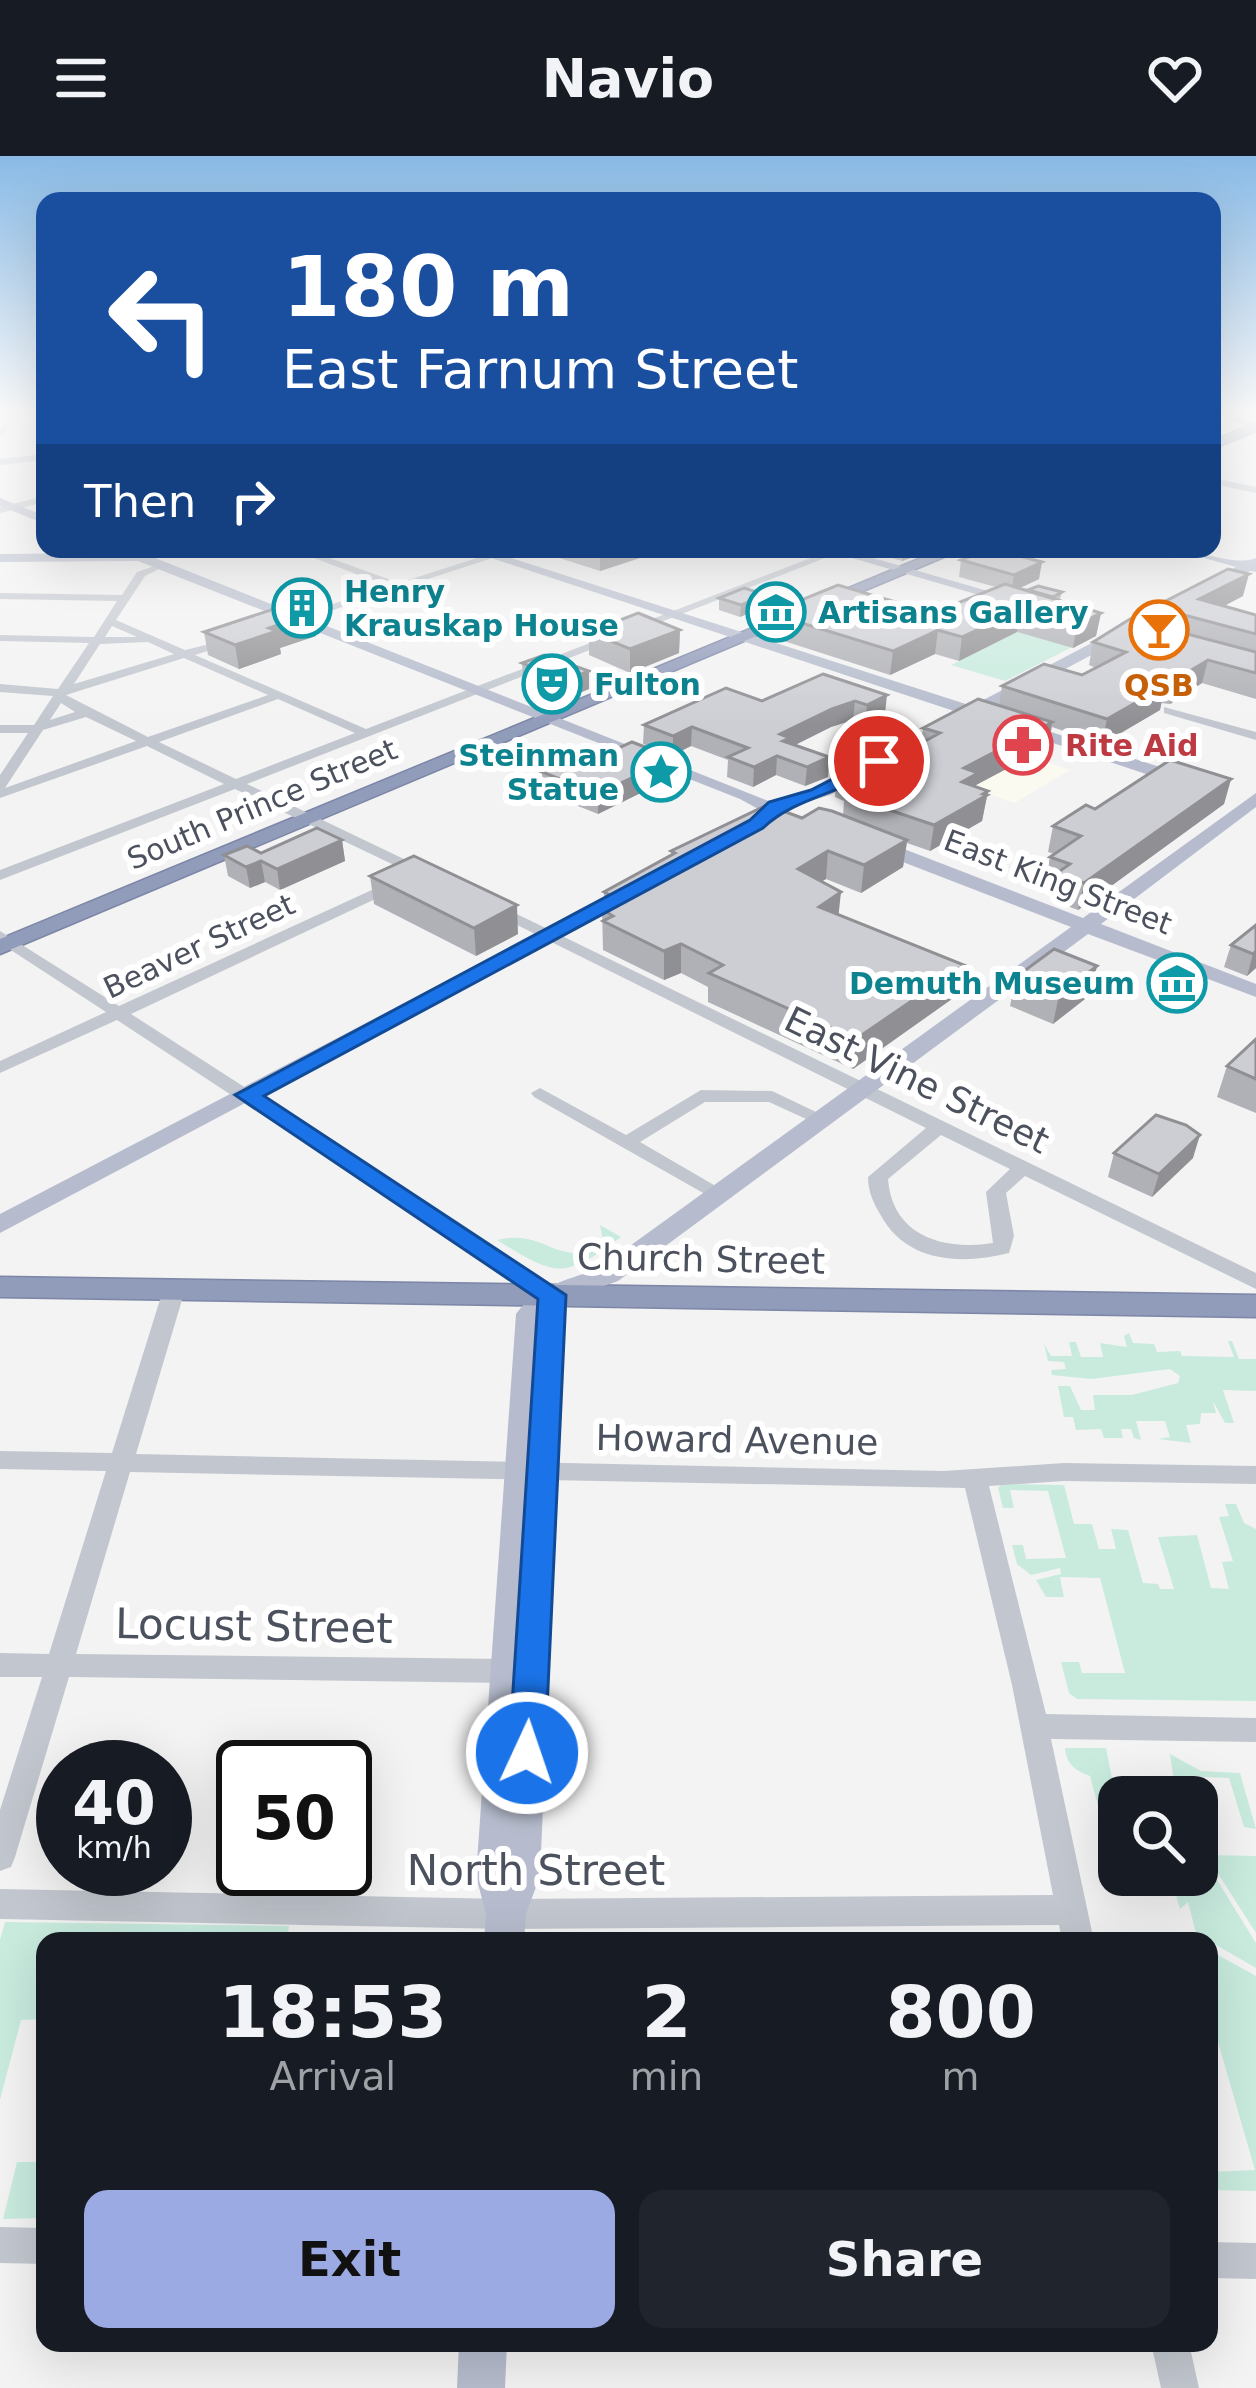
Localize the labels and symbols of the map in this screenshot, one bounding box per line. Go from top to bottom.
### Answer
place label: Henry Krauskap House [344,574,619,643]
building icon: Henry Krauskap House [271,577,333,639]
museum icon: Artisans Gallery [745,581,807,643]
place label: Artisans Gallery [818,595,1089,630]
bar icon: QSB [1128,599,1190,661]
theatre icon: Fulton [521,653,583,715]
place label: Fulton [594,667,701,702]
place label: QSB [1124,668,1194,703]
pin [828,710,930,812]
pharmacy icon: Rite Aid [992,714,1054,776]
place label: Rite Aid [1065,728,1199,763]
street label: South Prince Street [122,731,402,877]
place label: Steinman Statue [458,738,619,807]
place icon: Steinman Statue [630,741,692,803]
street label: East King Street [939,822,1177,942]
street label: Beaver Street [98,886,300,1006]
museum icon: Demuth Museum [1146,952,1208,1014]
place label: Demuth Museum [849,966,1135,1001]
street label: East Vine Street [778,998,1056,1162]
street label: Church Street [577,1236,825,1282]
street label: Howard Avenue [595,1417,879,1463]
street label: Locust Street [115,1599,393,1653]
position arrow [464,1690,590,1816]
speed limit sign: 50 [216,1740,372,1896]
street label: North Street [407,1846,665,1895]

